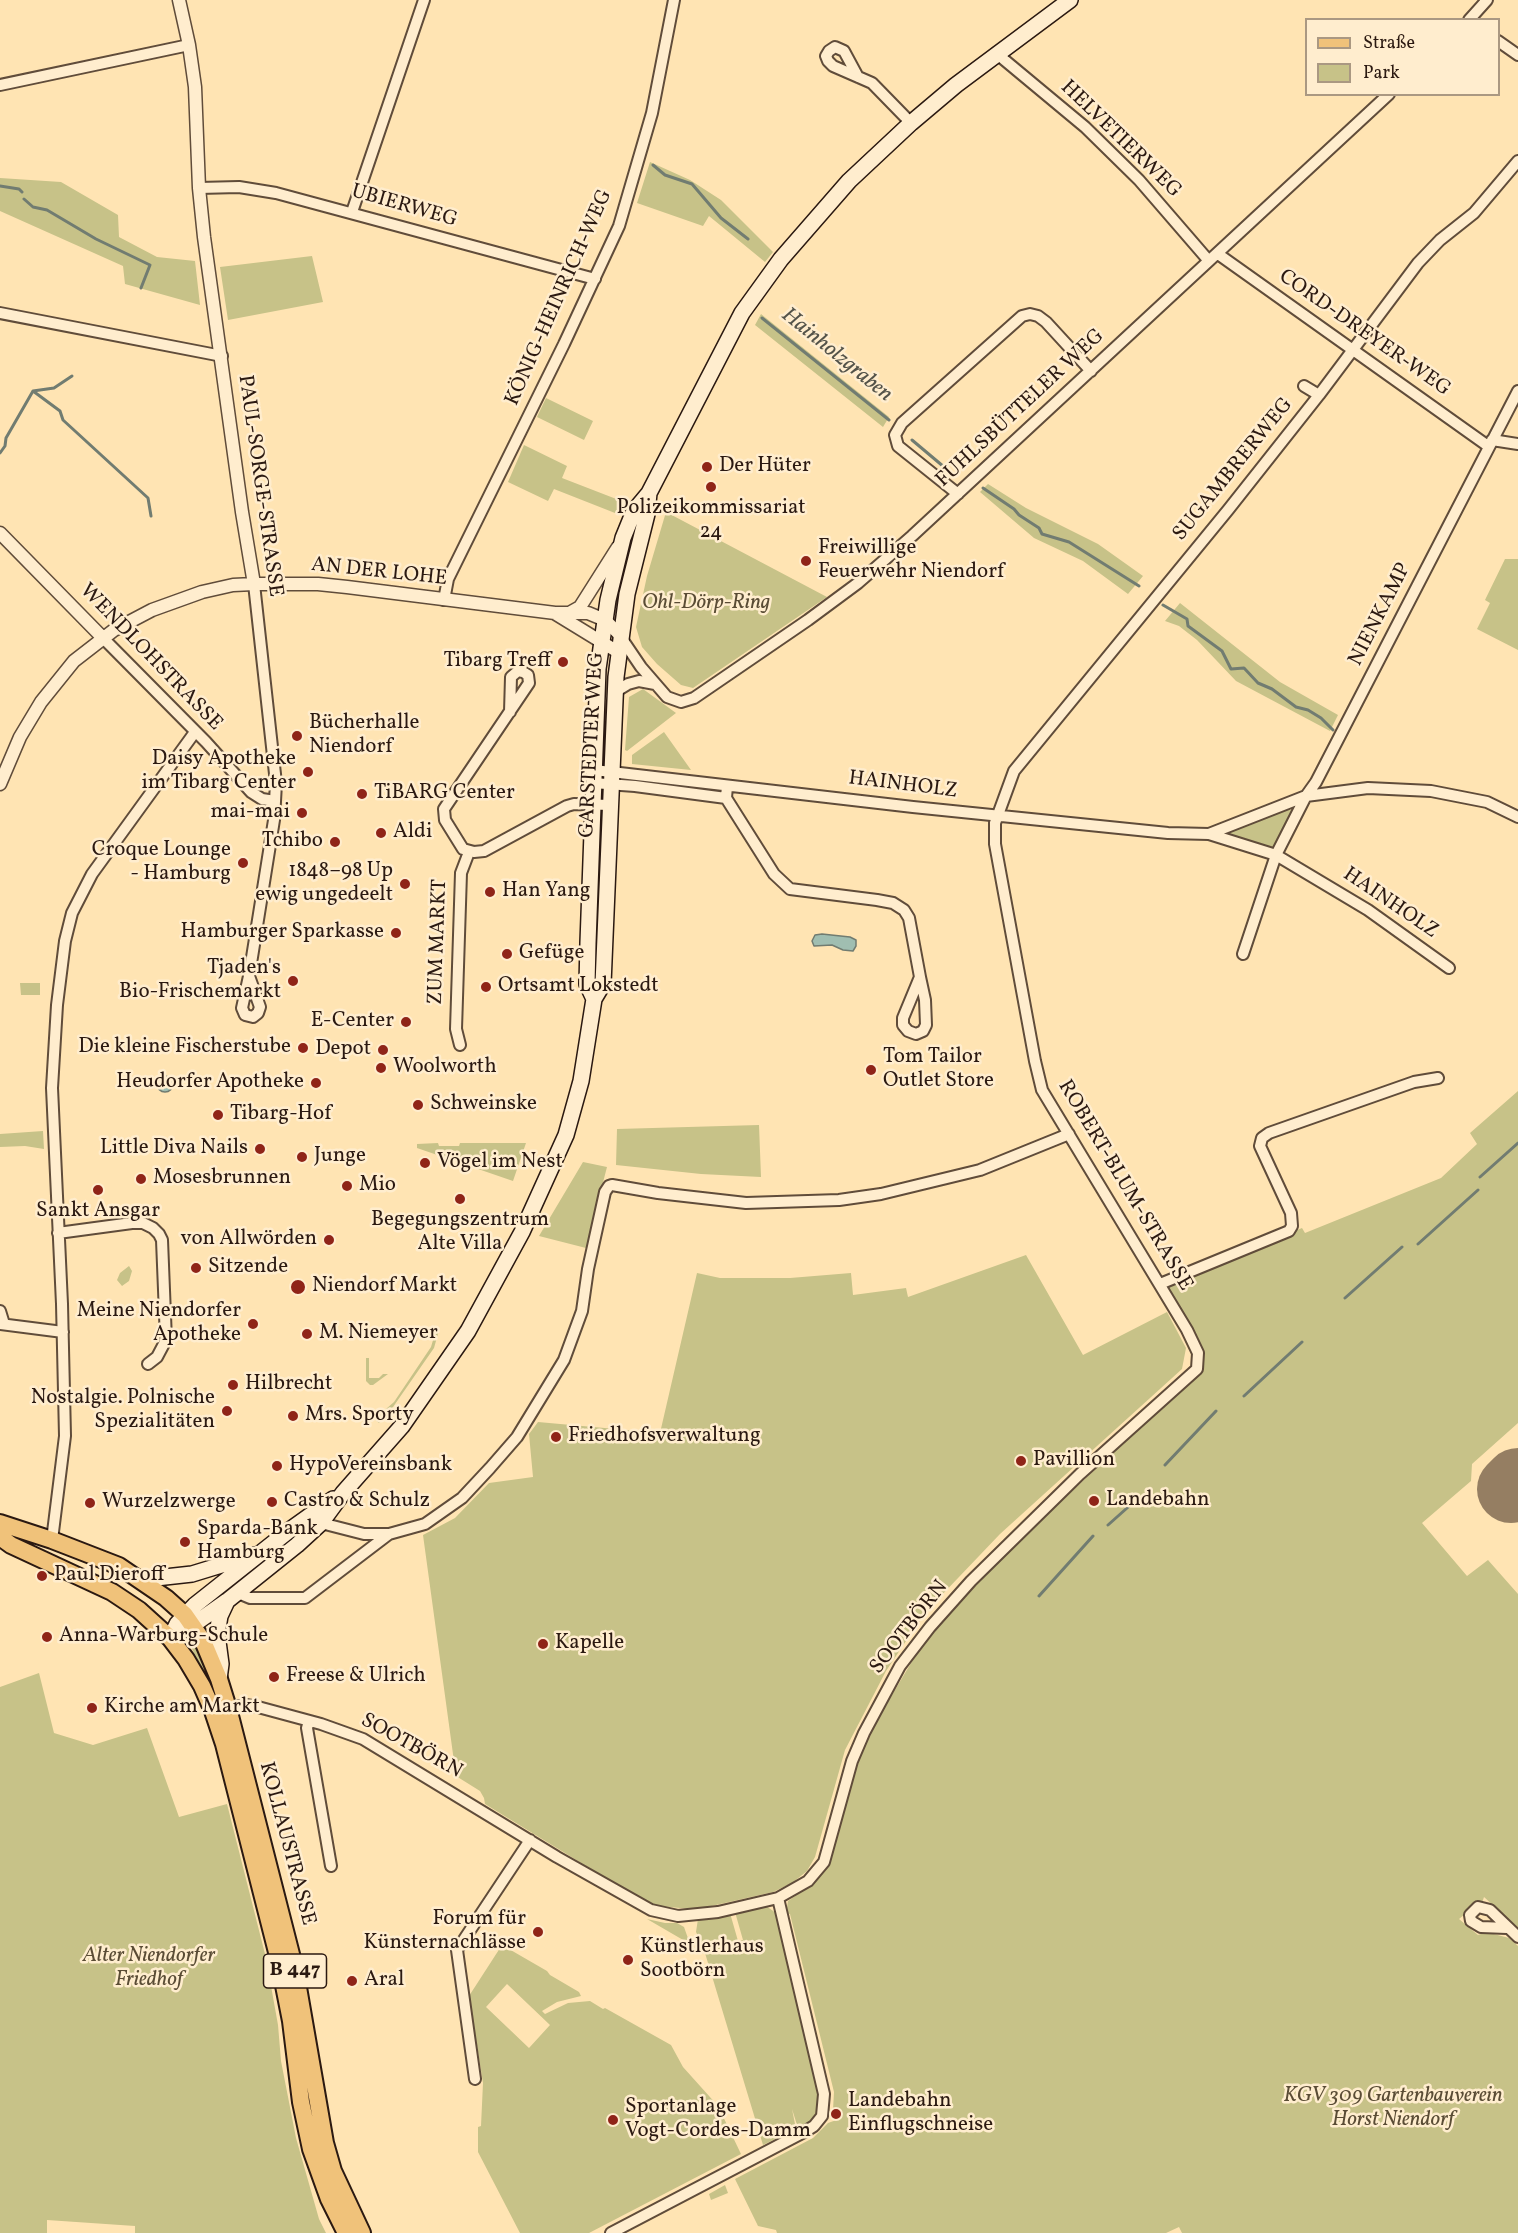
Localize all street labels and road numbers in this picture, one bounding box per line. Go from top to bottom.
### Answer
street label: HELVETIERWEG [1054,76,1186,204]
street label: UBIERWEG [348,180,460,234]
street label: KÖNIG-HEINRICH-WEG [501,186,619,410]
street label: CORD-DREYER-WEG [1273,265,1455,403]
street label: FUHLSBÜTTELER WEG [932,324,1110,494]
street label: PAUL-SORGE-STRASSE [231,373,287,599]
street label: SUGAMBRERWEG [1169,393,1299,547]
street label: AN DER LOHE [310,553,448,593]
street label: NIENKAMP [1344,559,1418,671]
street label: WENDLOHSTRASSE [73,579,227,737]
street label: GARSTEDTER WEG [576,651,610,839]
street label: HAINHOLZ [847,767,959,805]
street label: HAINHOLZ [1337,863,1443,945]
street label: ZUM MARKT [424,879,454,1005]
street label: ROBERT-BLUM-STRASSE [1051,1076,1197,1296]
street label: SOOTBÖRN [866,1576,954,1680]
street label: SOOTBÖRN [356,1709,466,1785]
street label: KOLLAUSTRASSE [252,1760,320,1928]
road number: B 447 [264,1954,326,1988]

